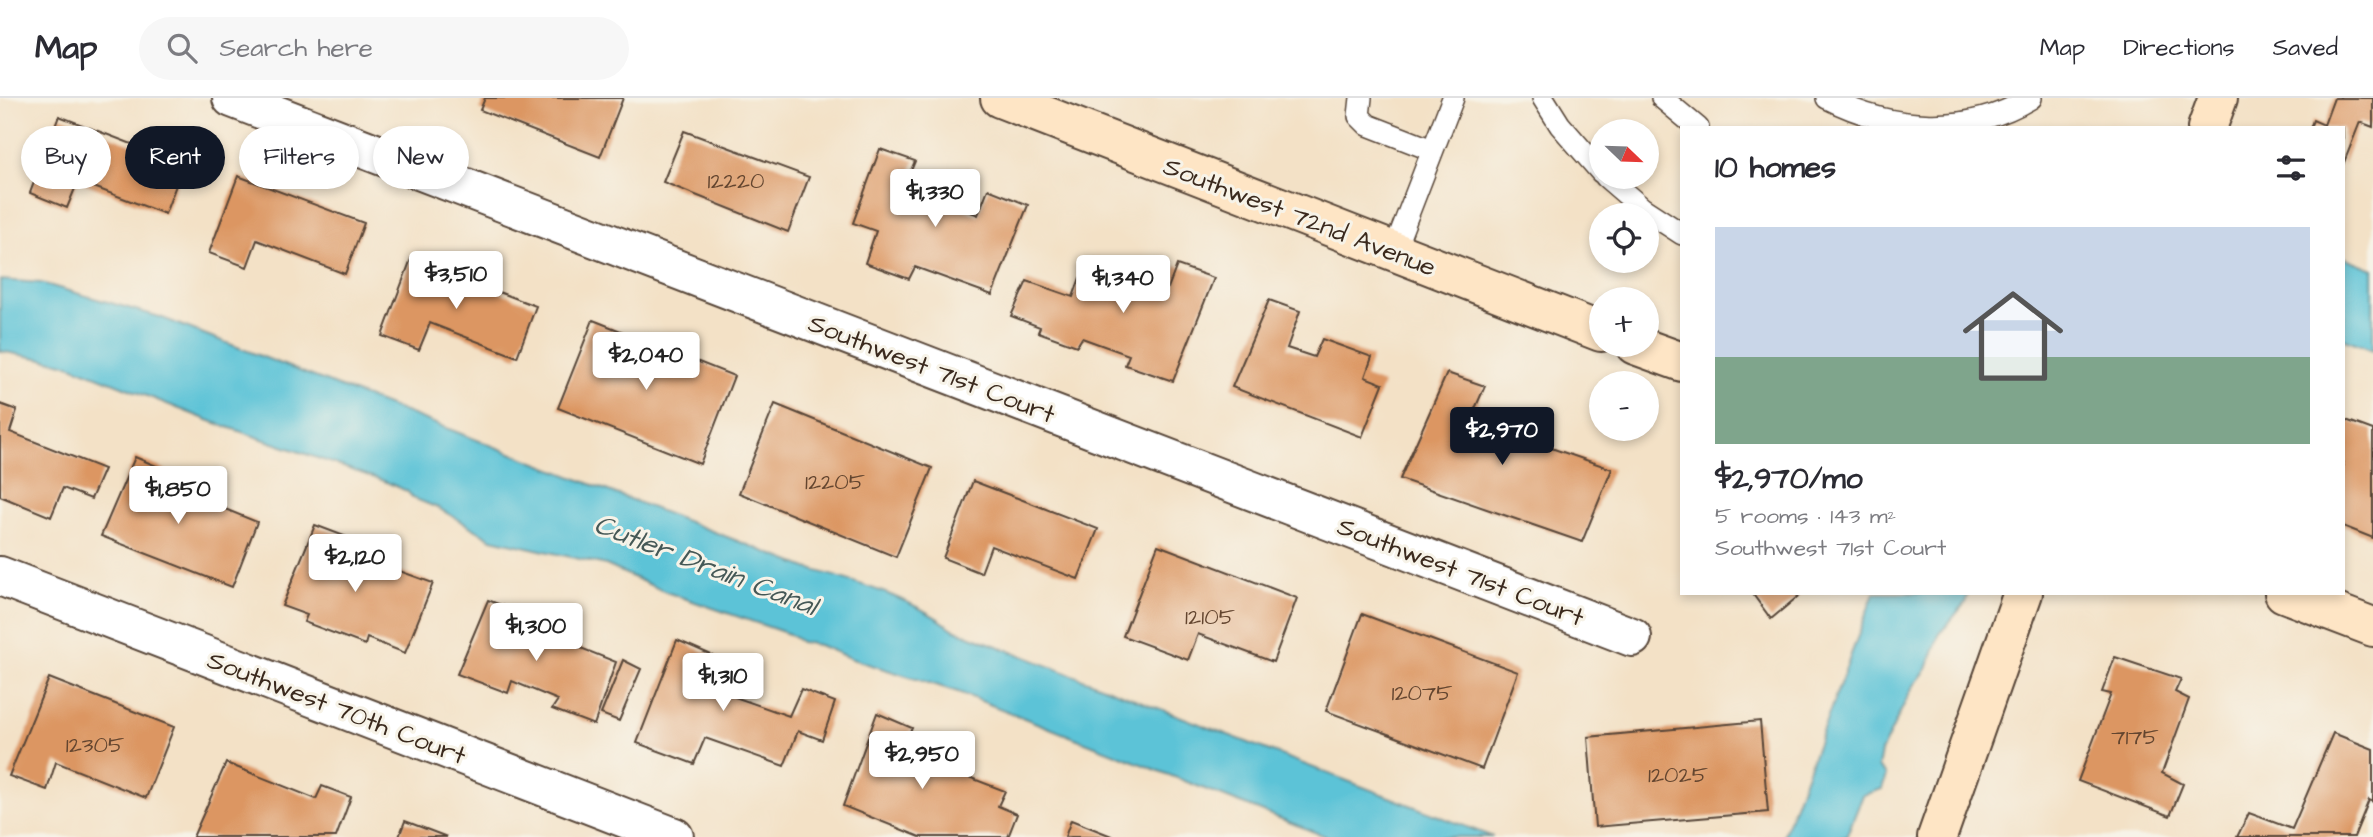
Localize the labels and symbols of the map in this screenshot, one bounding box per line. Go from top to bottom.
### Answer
north arrow [1589,119,1659,189]
street label: Southwest 72nd Avenue [1158,148,1441,286]
house number: 12220 [708,165,764,197]
pin: $1,330 [878,170,992,229]
pin: $3,510 [399,252,513,311]
pin: $1,340 [1066,256,1180,315]
street label: Southwest 71st Court [803,305,1061,433]
pin: $2,040 [589,332,703,392]
pin: $2,970 [1445,408,1559,467]
pin: $1,850 [121,466,235,526]
house number: 12205 [805,466,865,498]
water label: Cutler Drain Canal [589,505,826,627]
street label: Southwest 71st Court [1332,508,1590,636]
pin: $2,120 [298,534,412,594]
house number: 12105 [1185,601,1235,633]
pin: $1,300 [479,603,593,663]
street label: Southwest 70th Court [202,642,472,774]
pin: $1,310 [666,654,780,713]
house number: 12075 [1391,677,1453,709]
house number: 7175 [2111,721,2159,753]
house number: 12305 [66,729,124,761]
pin: $2,950 [865,732,979,791]
house number: 12025 [1648,759,1708,791]

